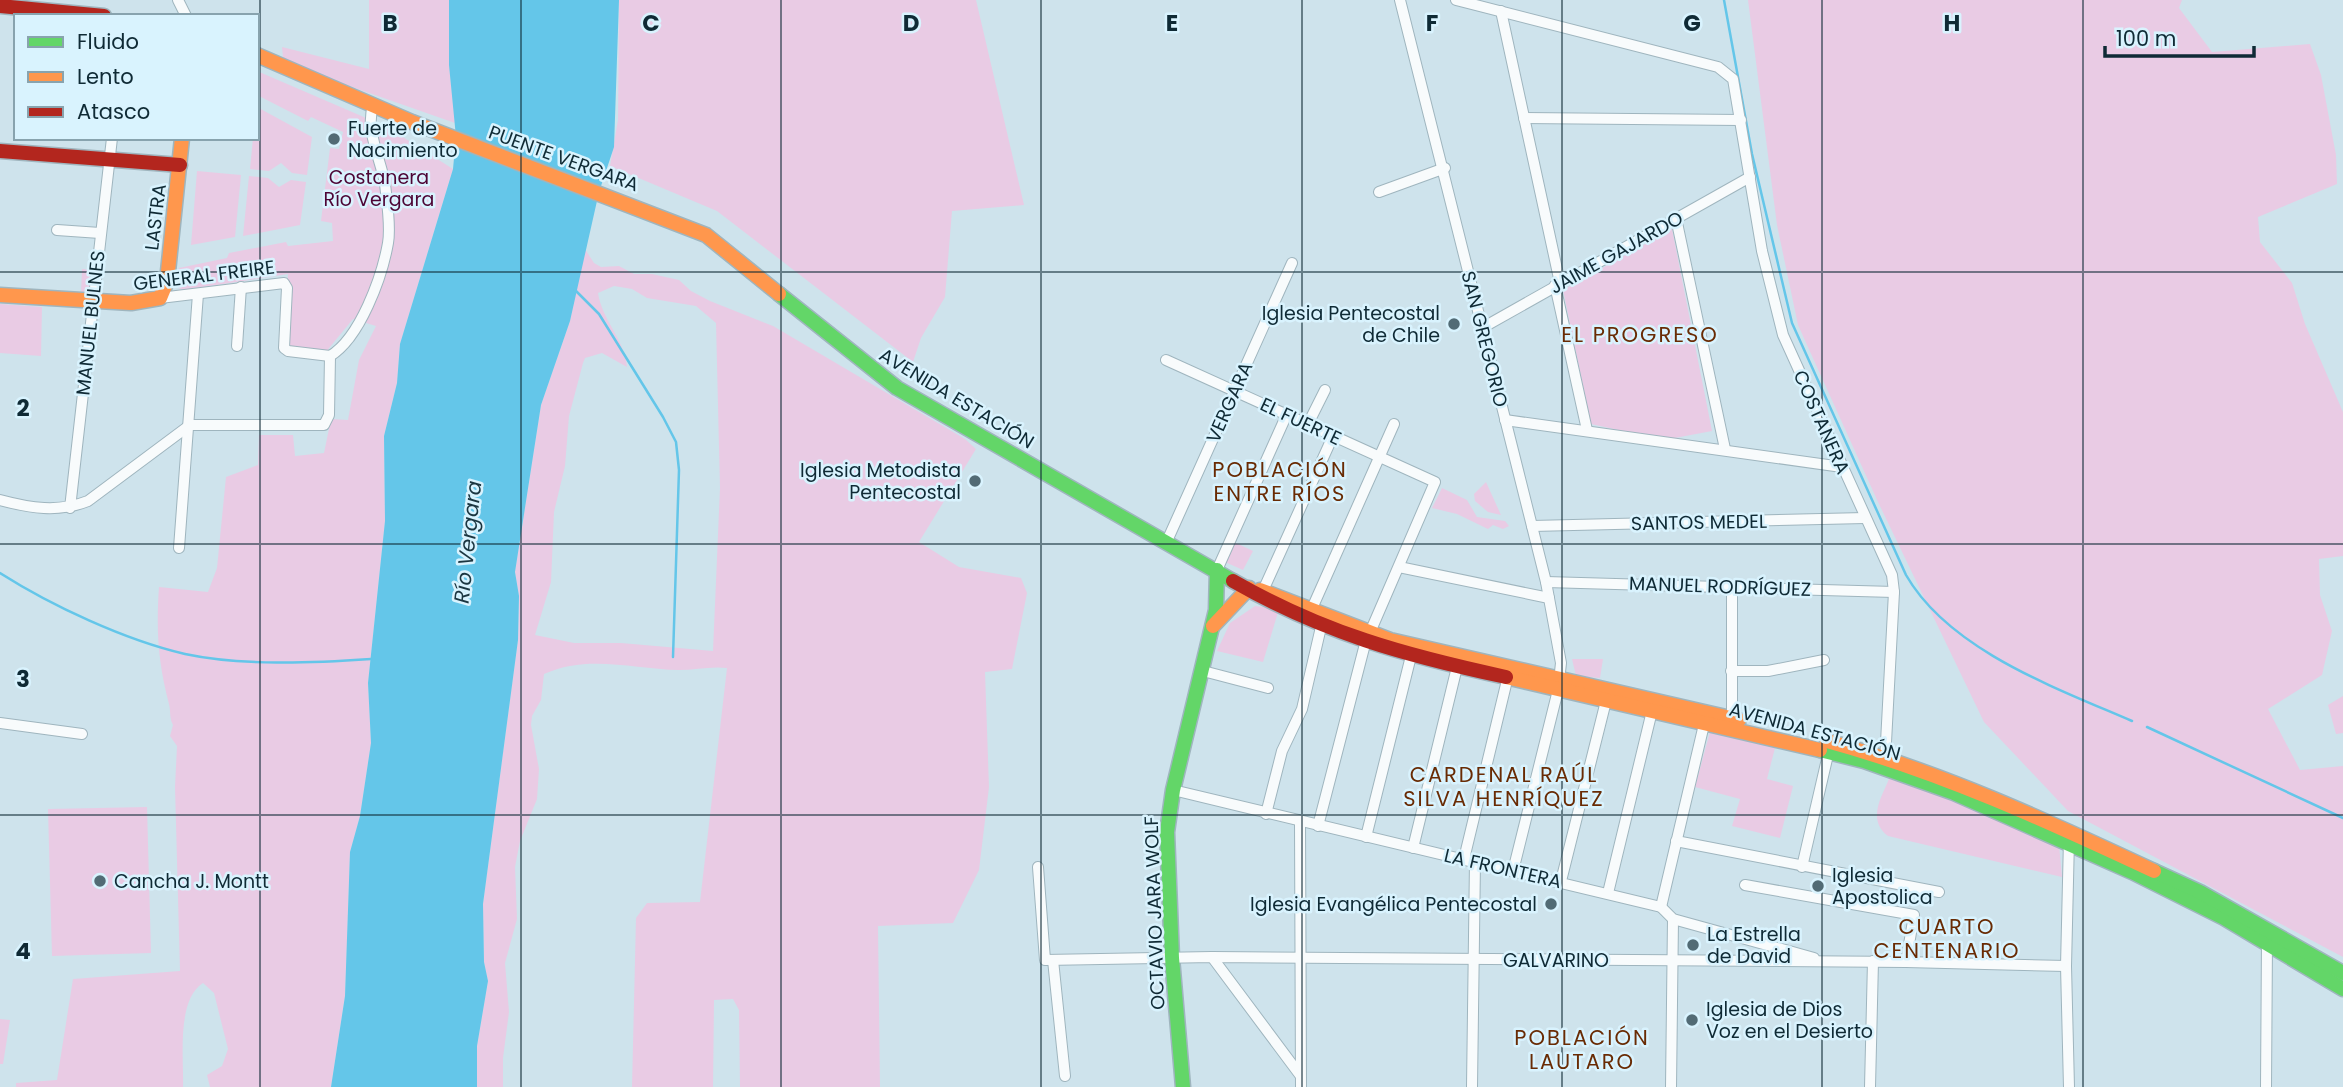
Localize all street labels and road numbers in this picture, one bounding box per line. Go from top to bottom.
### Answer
street label: PUENTE VERGARA [485,119,643,198]
street label: LASTRA [138,182,173,252]
street label: JAIME GAJARDO [1544,204,1688,300]
street label: MANUEL BULNES [69,249,112,397]
street label: GENERAL FREIRE [132,253,276,298]
street label: SAN GREGORIO [1455,268,1514,410]
street label: AVENIDA ESTACIÓN [874,341,1039,455]
street label: VERGARA [1200,357,1259,447]
street label: COSTANERA [1787,366,1857,479]
street label: EL FUERTE [1256,391,1346,452]
street label: SANTOS MEDEL [1631,508,1767,537]
street label: MANUEL RODRÍGUEZ [1628,570,1811,603]
street label: AVENIDA ESTACIÓN [1726,696,1904,767]
street label: OCTAVIO JARA WOLF [1138,816,1171,1010]
street label: LA FRONTERA [1441,842,1565,895]
street label: GALVARINO [1503,947,1609,974]

